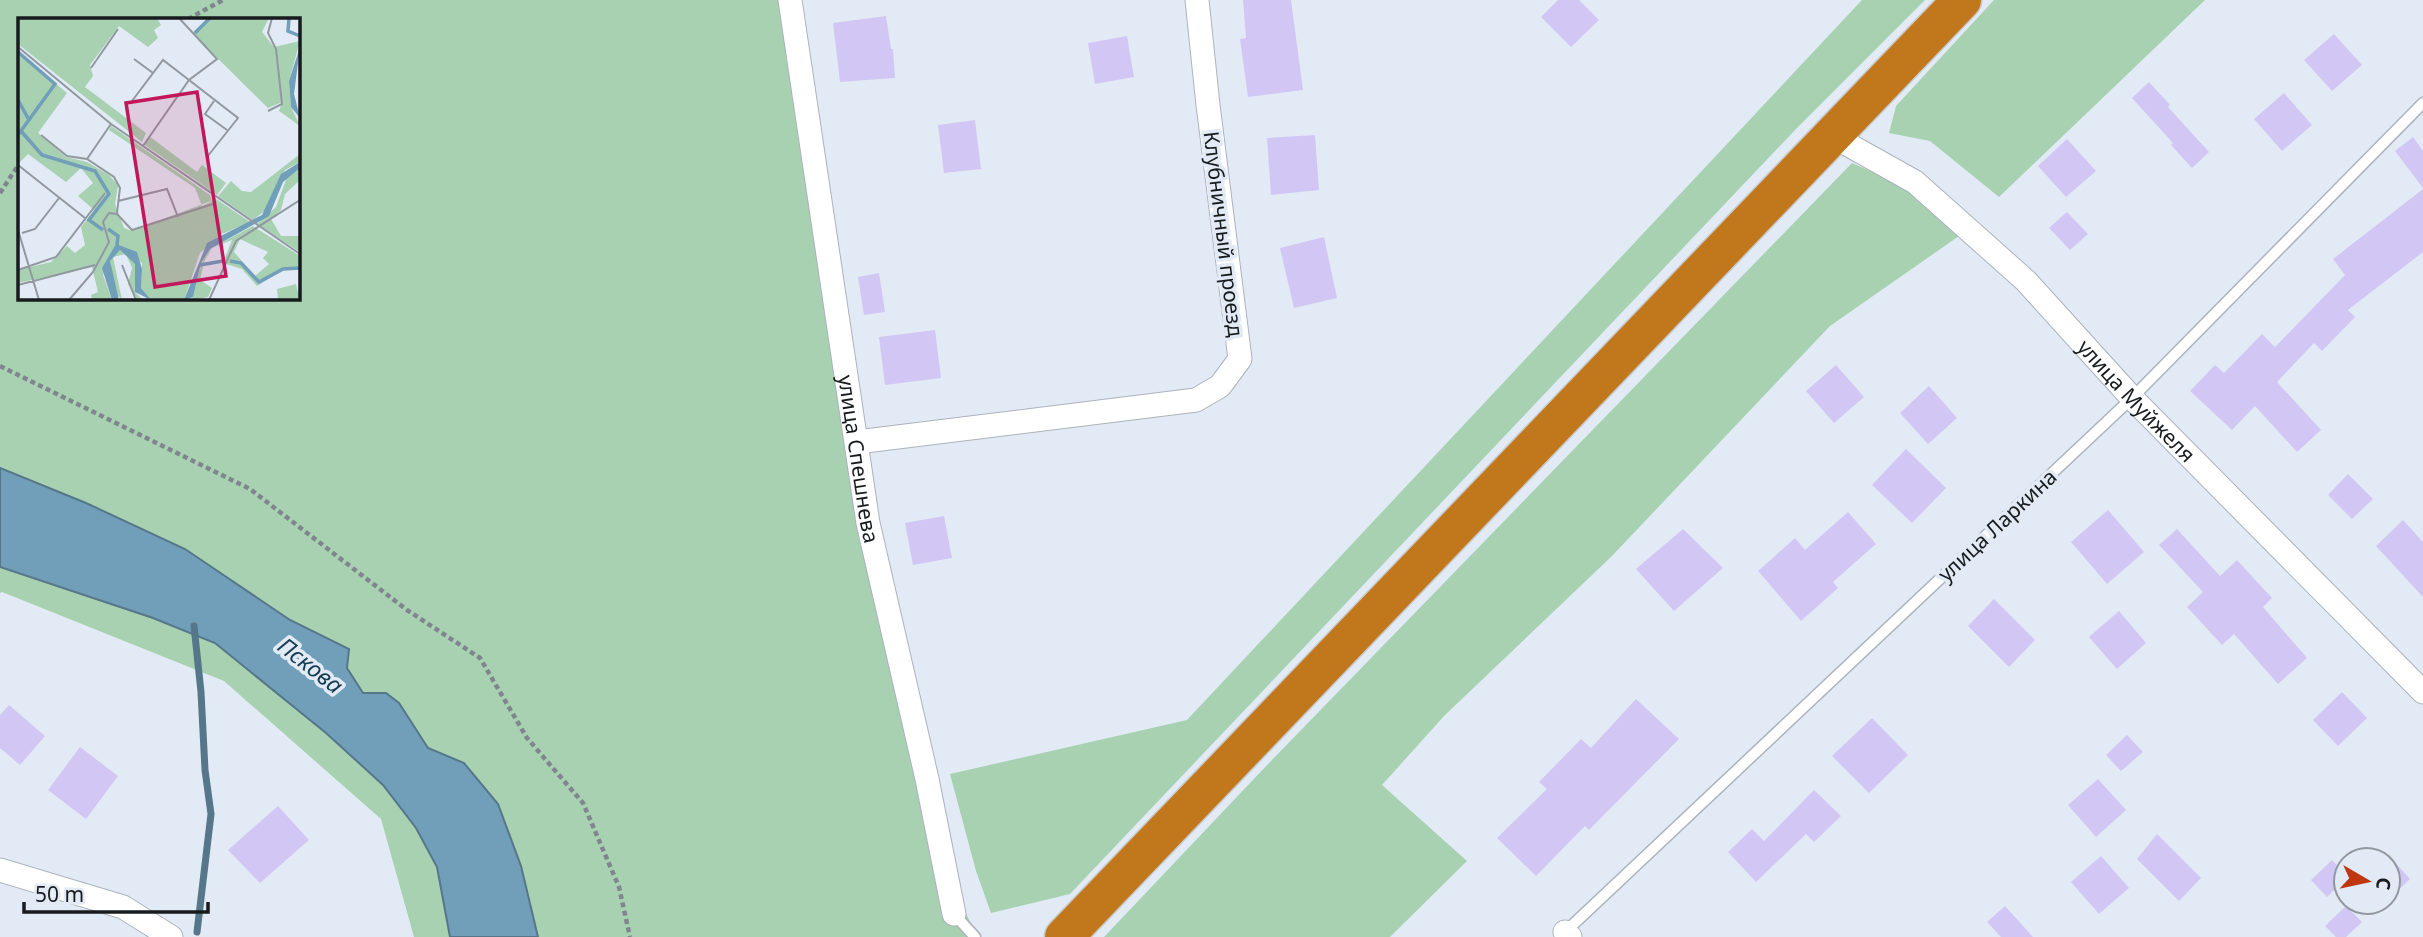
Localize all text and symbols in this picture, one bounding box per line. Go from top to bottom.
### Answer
inset map [18,18,299,299]
street label: Клубничный проезд [1197,130,1251,339]
street label: улица Муйжеля [2072,333,2202,468]
street label: улица Спешнева [832,373,886,546]
street label: улица Ларкина [1932,463,2062,587]
water label: Пскова [272,629,350,701]
north arrow [2332,846,2402,916]
scale bar [24,870,208,914]
text: С [2370,876,2398,892]
text: 50 m [35,880,84,908]

